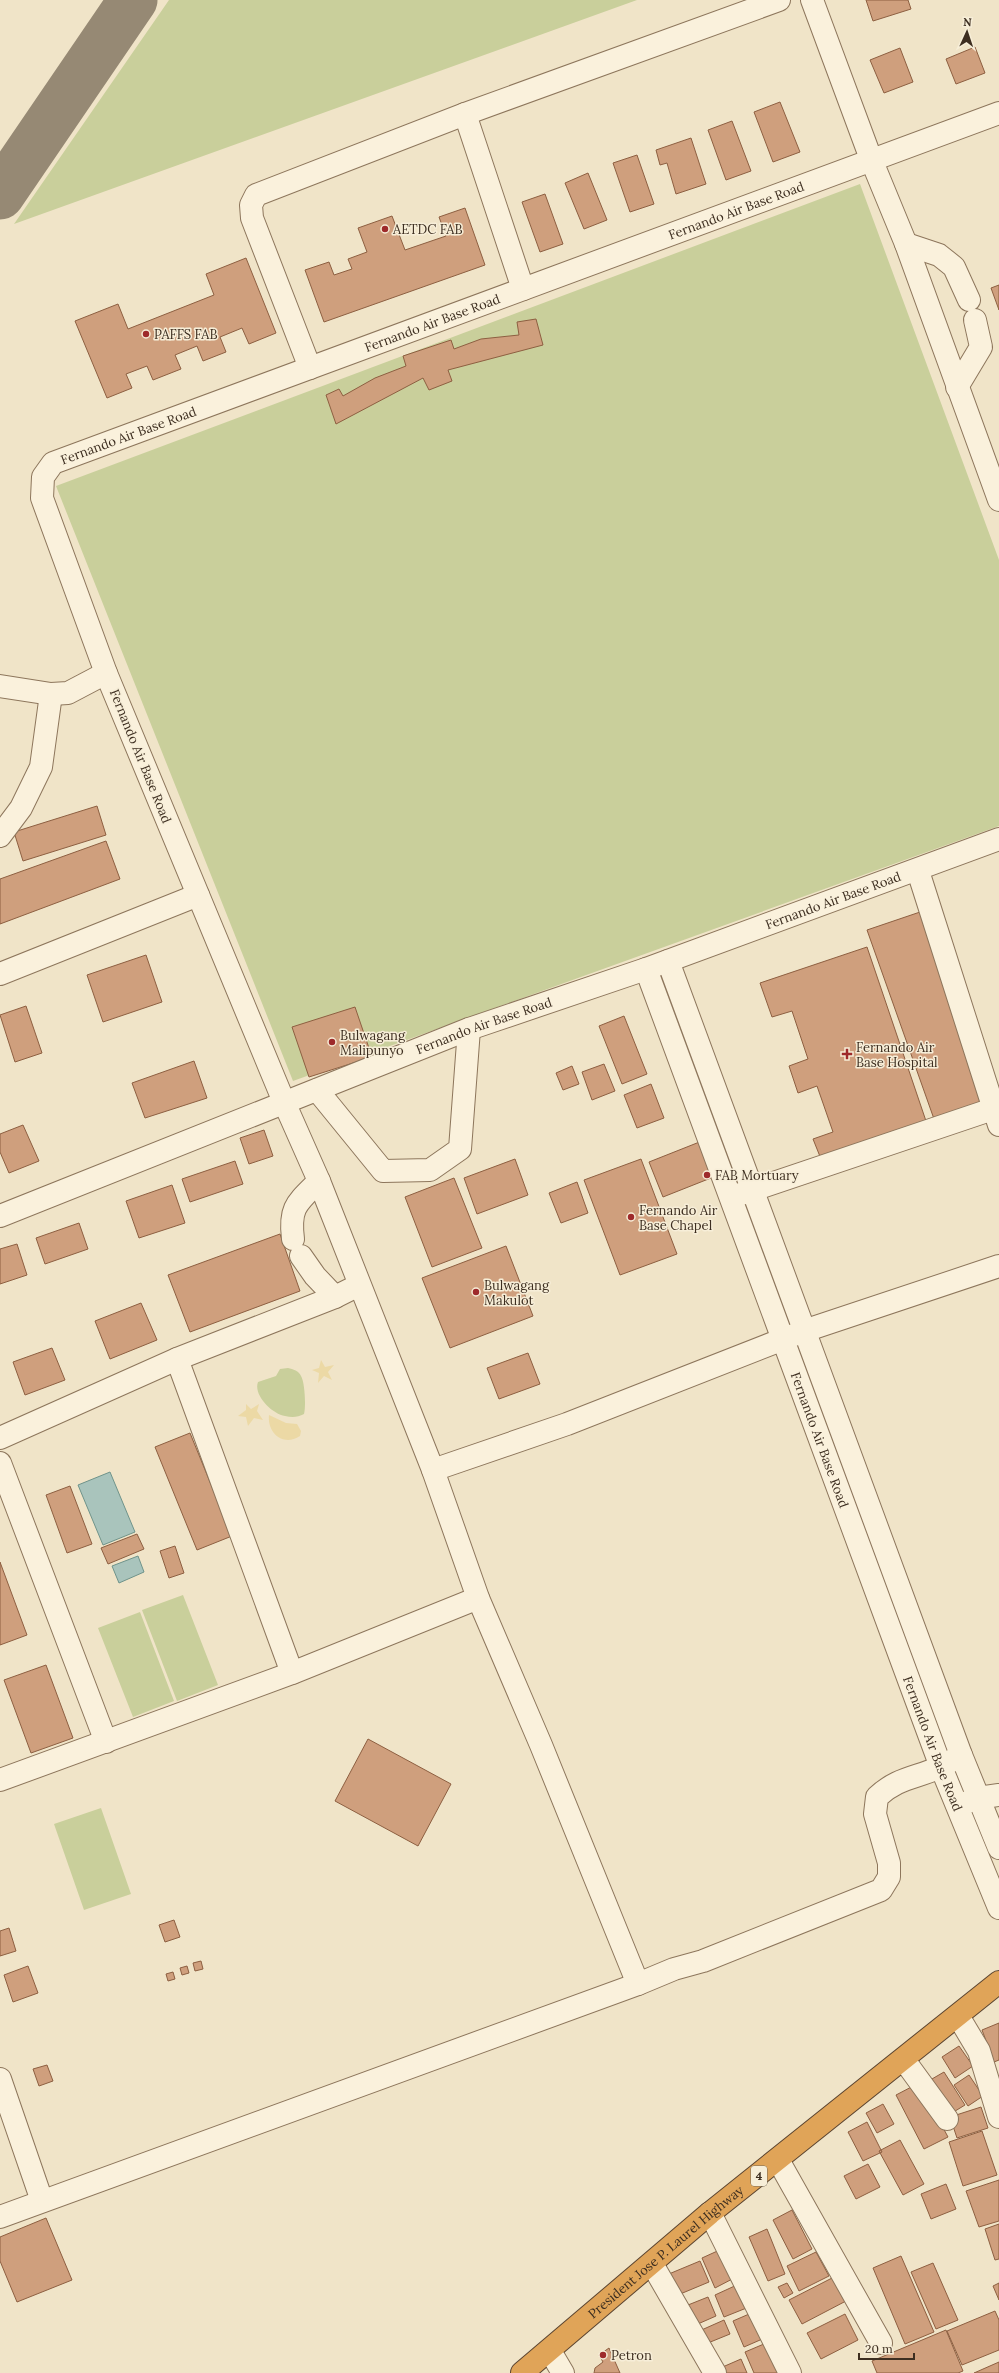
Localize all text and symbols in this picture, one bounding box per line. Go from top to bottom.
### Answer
north arrow [947,12,987,52]
text: N [963,15,973,29]
street label: Fernando Air Base Road [666,178,807,244]
place label: AETDC FAB [392,221,463,238]
marker: AETDC FAB [380,224,390,234]
street label: Fernando Air Base Road [362,290,503,356]
place label: PAFFS FAB [154,326,217,343]
marker: PAFFS FAB [141,329,151,339]
street label: Fernando Air Base Road [58,403,199,468]
street label: Fernando Air Base Road [106,687,175,826]
street label: Fernando Air Base Road [763,868,903,933]
street label: Fernando Air Base Road [413,994,554,1058]
place label: Bulwagang Malipunyo [340,1027,406,1059]
marker: Bulwagang Malipunyo [327,1037,337,1047]
place label: Fernando Air Base Hospital [856,1039,938,1071]
marker: Fernando Air Base Hospital [841,1048,853,1060]
place label: FAB Mortuary [715,1167,799,1184]
marker: FAB Mortuary [702,1170,712,1180]
place label: Fernando Air Base Chapel [639,1202,718,1234]
marker: Fernando Air Base Chapel [626,1212,636,1222]
place label: Bulwagang Makulot [484,1277,550,1309]
marker: Bulwagang Makulot [471,1287,481,1297]
street label: Fernando Air Base Road [787,1370,852,1510]
street label: Fernando Air Base Road [899,1674,966,1814]
road number: 4 [751,2166,767,2186]
street label: President Jose P. Laurel Highway [585,2182,747,2322]
scale bar [859,2335,914,2361]
text: 20 m [865,2341,893,2356]
place label: Petron [611,2347,652,2364]
marker: Petron [598,2350,608,2360]

